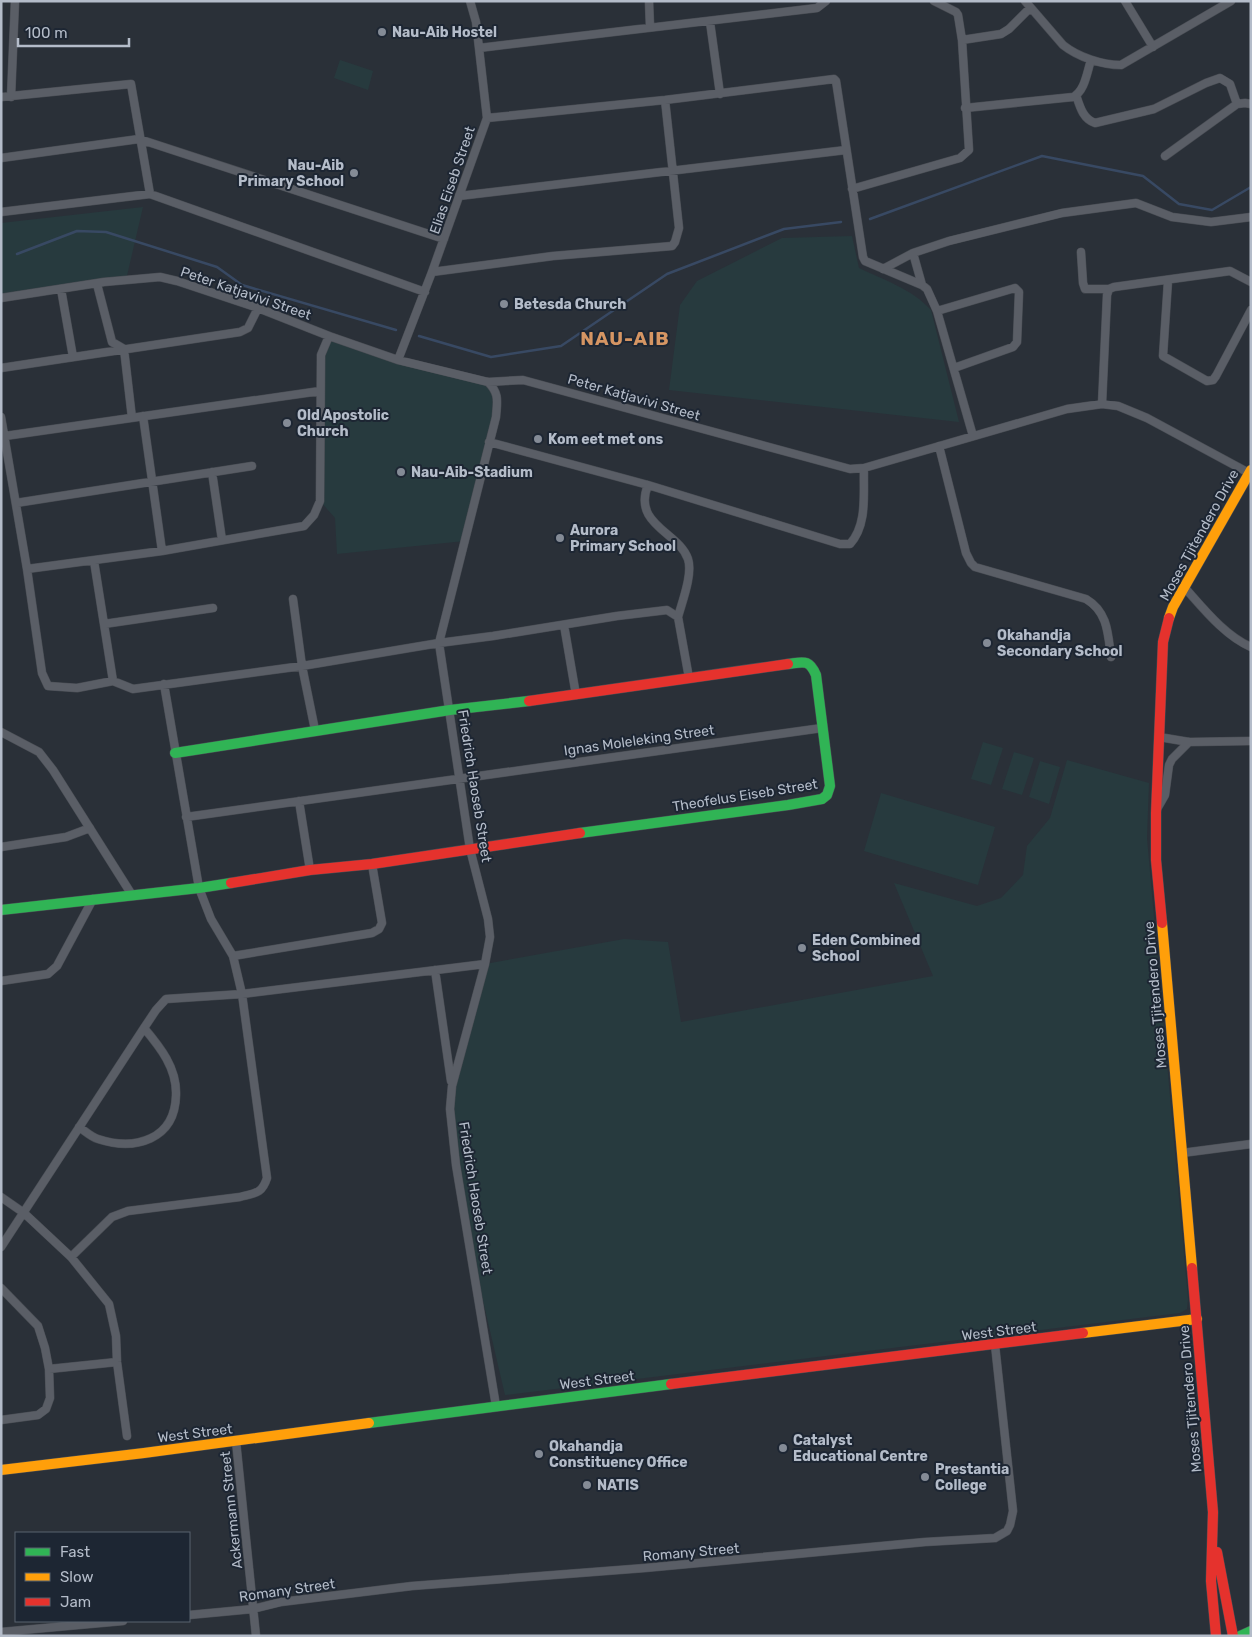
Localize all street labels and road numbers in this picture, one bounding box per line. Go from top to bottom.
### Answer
street label: Elias Eiseb Street [426,124,479,236]
street label: Peter Katjavivi Street [178,263,314,324]
street label: Peter Katjavivi Street [566,370,703,425]
street label: Moses Tjitendero Drive [1156,466,1243,604]
street label: Friedrich Haoseb Street [454,709,495,864]
street label: Ignas Moleleking Street [563,721,716,759]
street label: Theofelus Eiseb Street [671,776,819,815]
street label: Moses Tjitendero Drive [1141,921,1170,1069]
street label: Friedrich Haoseb Street [455,1121,496,1276]
street label: West Street [961,1318,1038,1345]
street label: Moses Tjitendero Drive [1176,1325,1205,1473]
street label: West Street [559,1367,636,1394]
street label: West Street [157,1420,234,1447]
street label: Ackermann Street [217,1450,246,1570]
street label: Romany Street [642,1540,741,1565]
street label: Romany Street [238,1575,337,1606]

